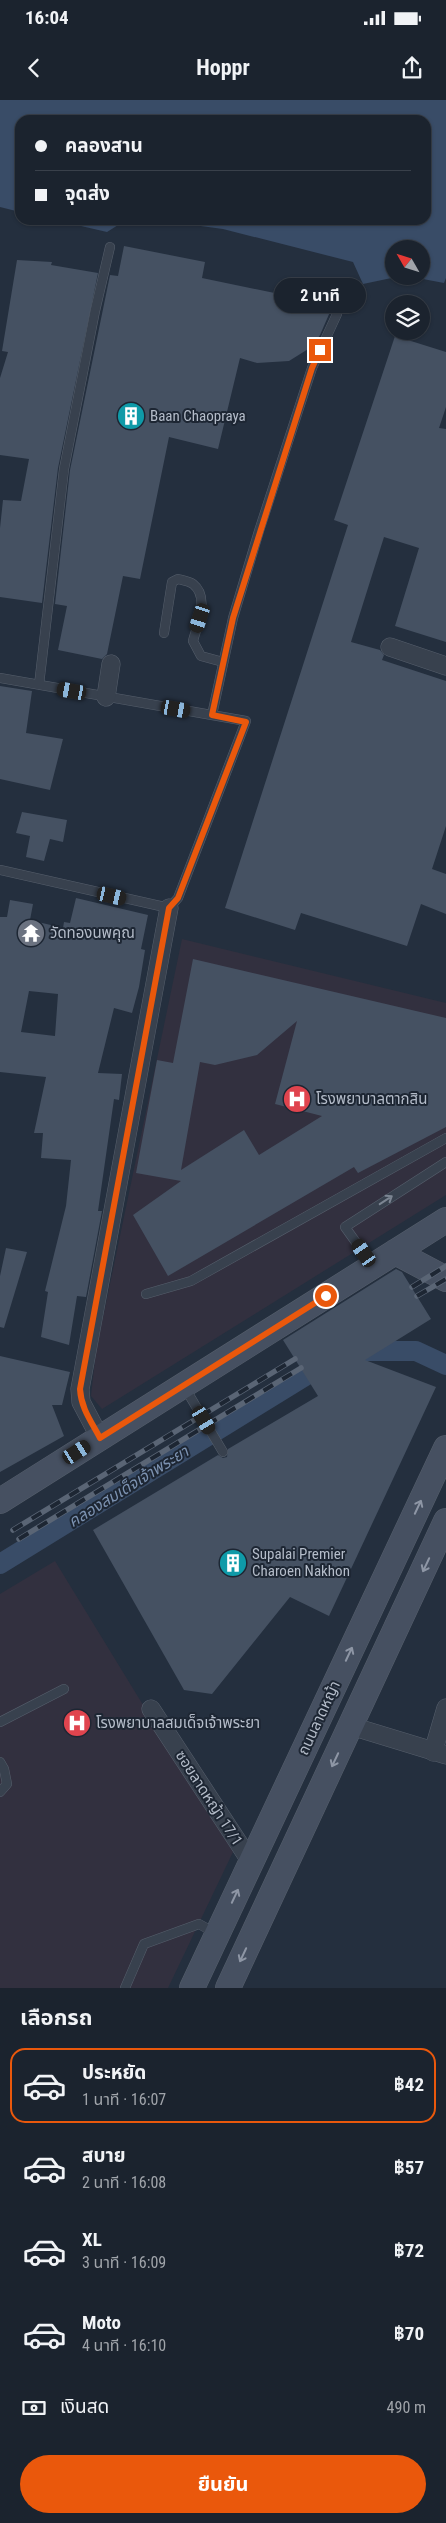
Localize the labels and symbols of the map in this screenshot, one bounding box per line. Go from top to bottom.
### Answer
north arrow [385,240,430,285]
callout: 2 นาที [274,278,366,312]
route end [309,339,331,361]
building icon: Baan Chaopraya [116,401,146,431]
place label: Baan Chaopraya [150,407,246,425]
car [188,601,211,635]
car [55,681,88,701]
car [159,699,192,719]
car [95,885,128,907]
temple icon: วัดทองนพคุณ [16,918,46,948]
place label: วัดทองนพคุณ [50,924,135,942]
hospital icon: โรงพยาบาลตากสิน [282,1084,312,1114]
place label: โรงพยาบาลตากสิน [316,1090,427,1108]
one-way arrow [379,1195,393,1205]
car [349,1236,378,1270]
route start [315,1285,337,1307]
car [189,1403,218,1437]
car [60,1438,93,1466]
water label: คลองสมเด็จเจ้าพระยา [65,1441,193,1531]
one-way arrow [414,1500,423,1515]
place label: Supalai Premier Charoen Nakhon [252,1545,350,1580]
building icon: Supalai Premier Charoen Nakhon [218,1548,248,1578]
one-way arrow [420,1557,430,1572]
one-way arrow [344,1647,354,1662]
street label: ถนนลาดหญ้า [294,1678,344,1758]
hospital icon: โรงพยาบาลสมเด็จเจ้าพระยา [62,1708,92,1738]
place label: โรงพยาบาลสมเด็จเจ้าพระยา [96,1714,260,1732]
street label: ซอยลาดหญ้า 17/1 [172,1747,246,1849]
one-way arrow [330,1752,339,1767]
one-way arrow [230,1889,240,1904]
one-way arrow [238,1947,248,1962]

